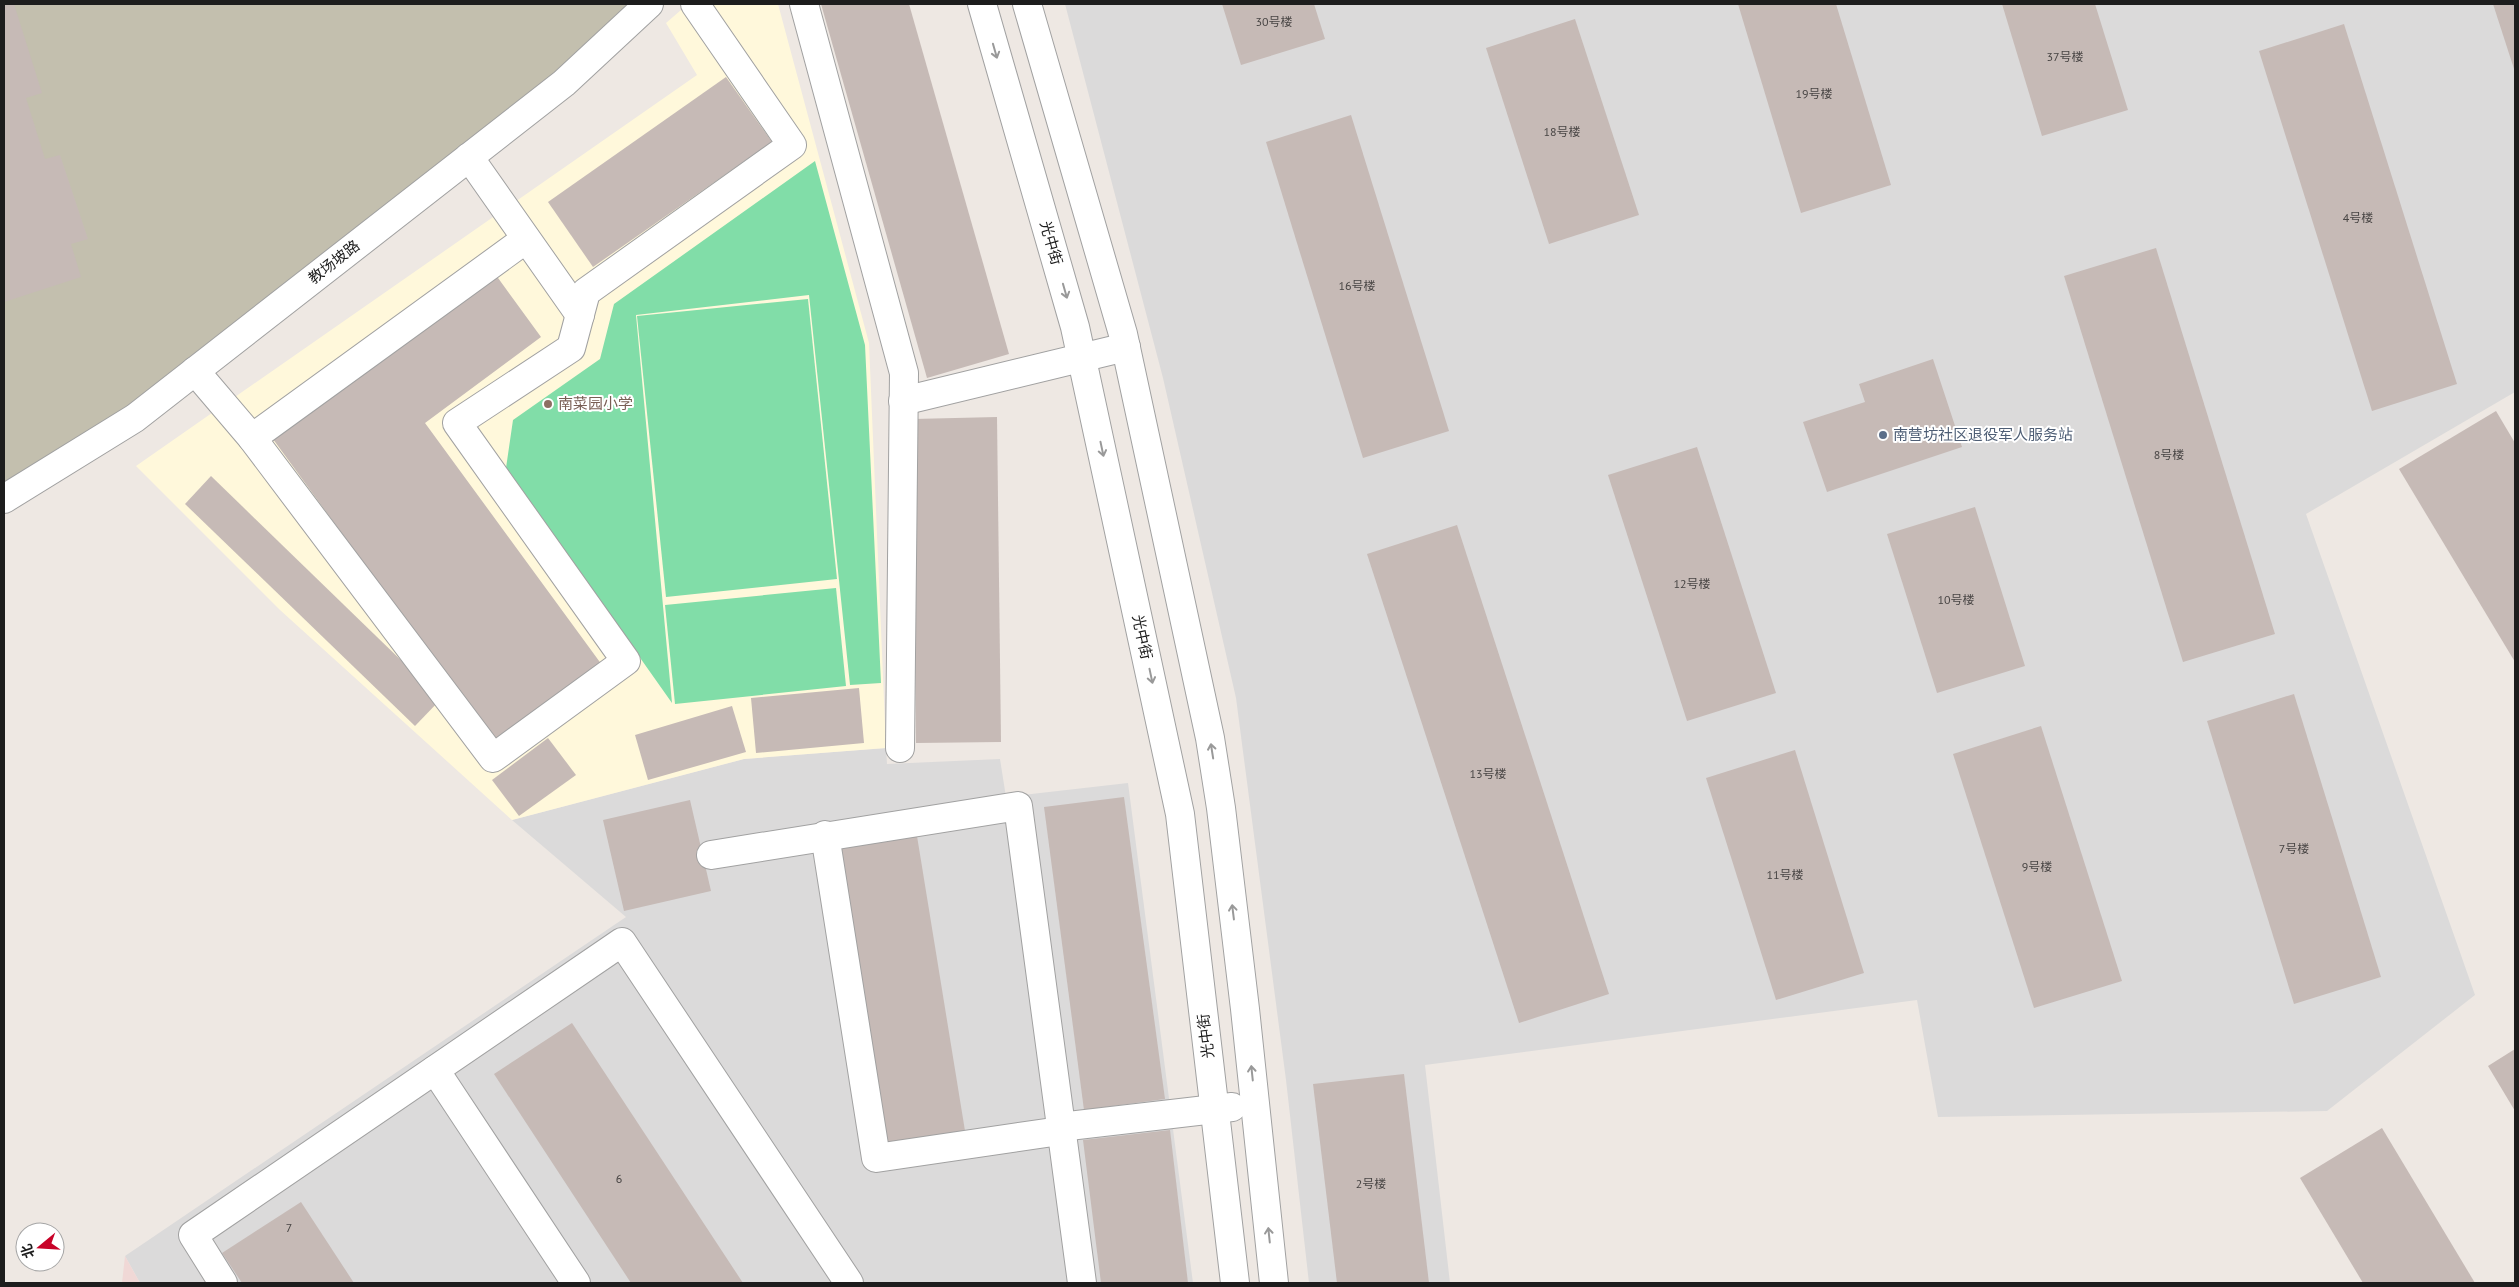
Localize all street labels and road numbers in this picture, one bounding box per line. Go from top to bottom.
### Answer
street label: 光中街 [1036,219,1067,267]
street label: 教场坡路 [304,236,363,288]
street label: 光中街 [1129,613,1156,661]
street label: 光中街 [1193,1013,1218,1060]

